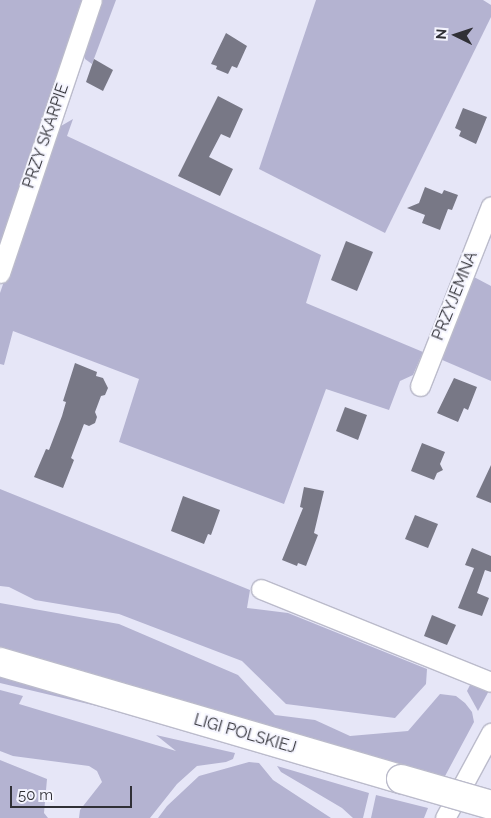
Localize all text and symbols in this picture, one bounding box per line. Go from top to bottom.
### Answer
north arrow [431,10,481,60]
text: N [433,28,449,40]
street label: PRZY SKARPIE [19,81,73,191]
street label: PRZYJEMNA [428,249,482,343]
street label: LIGI POLSKIEJ [192,710,298,758]
scale bar [12,776,135,808]
text: 50 m [18,786,53,804]

